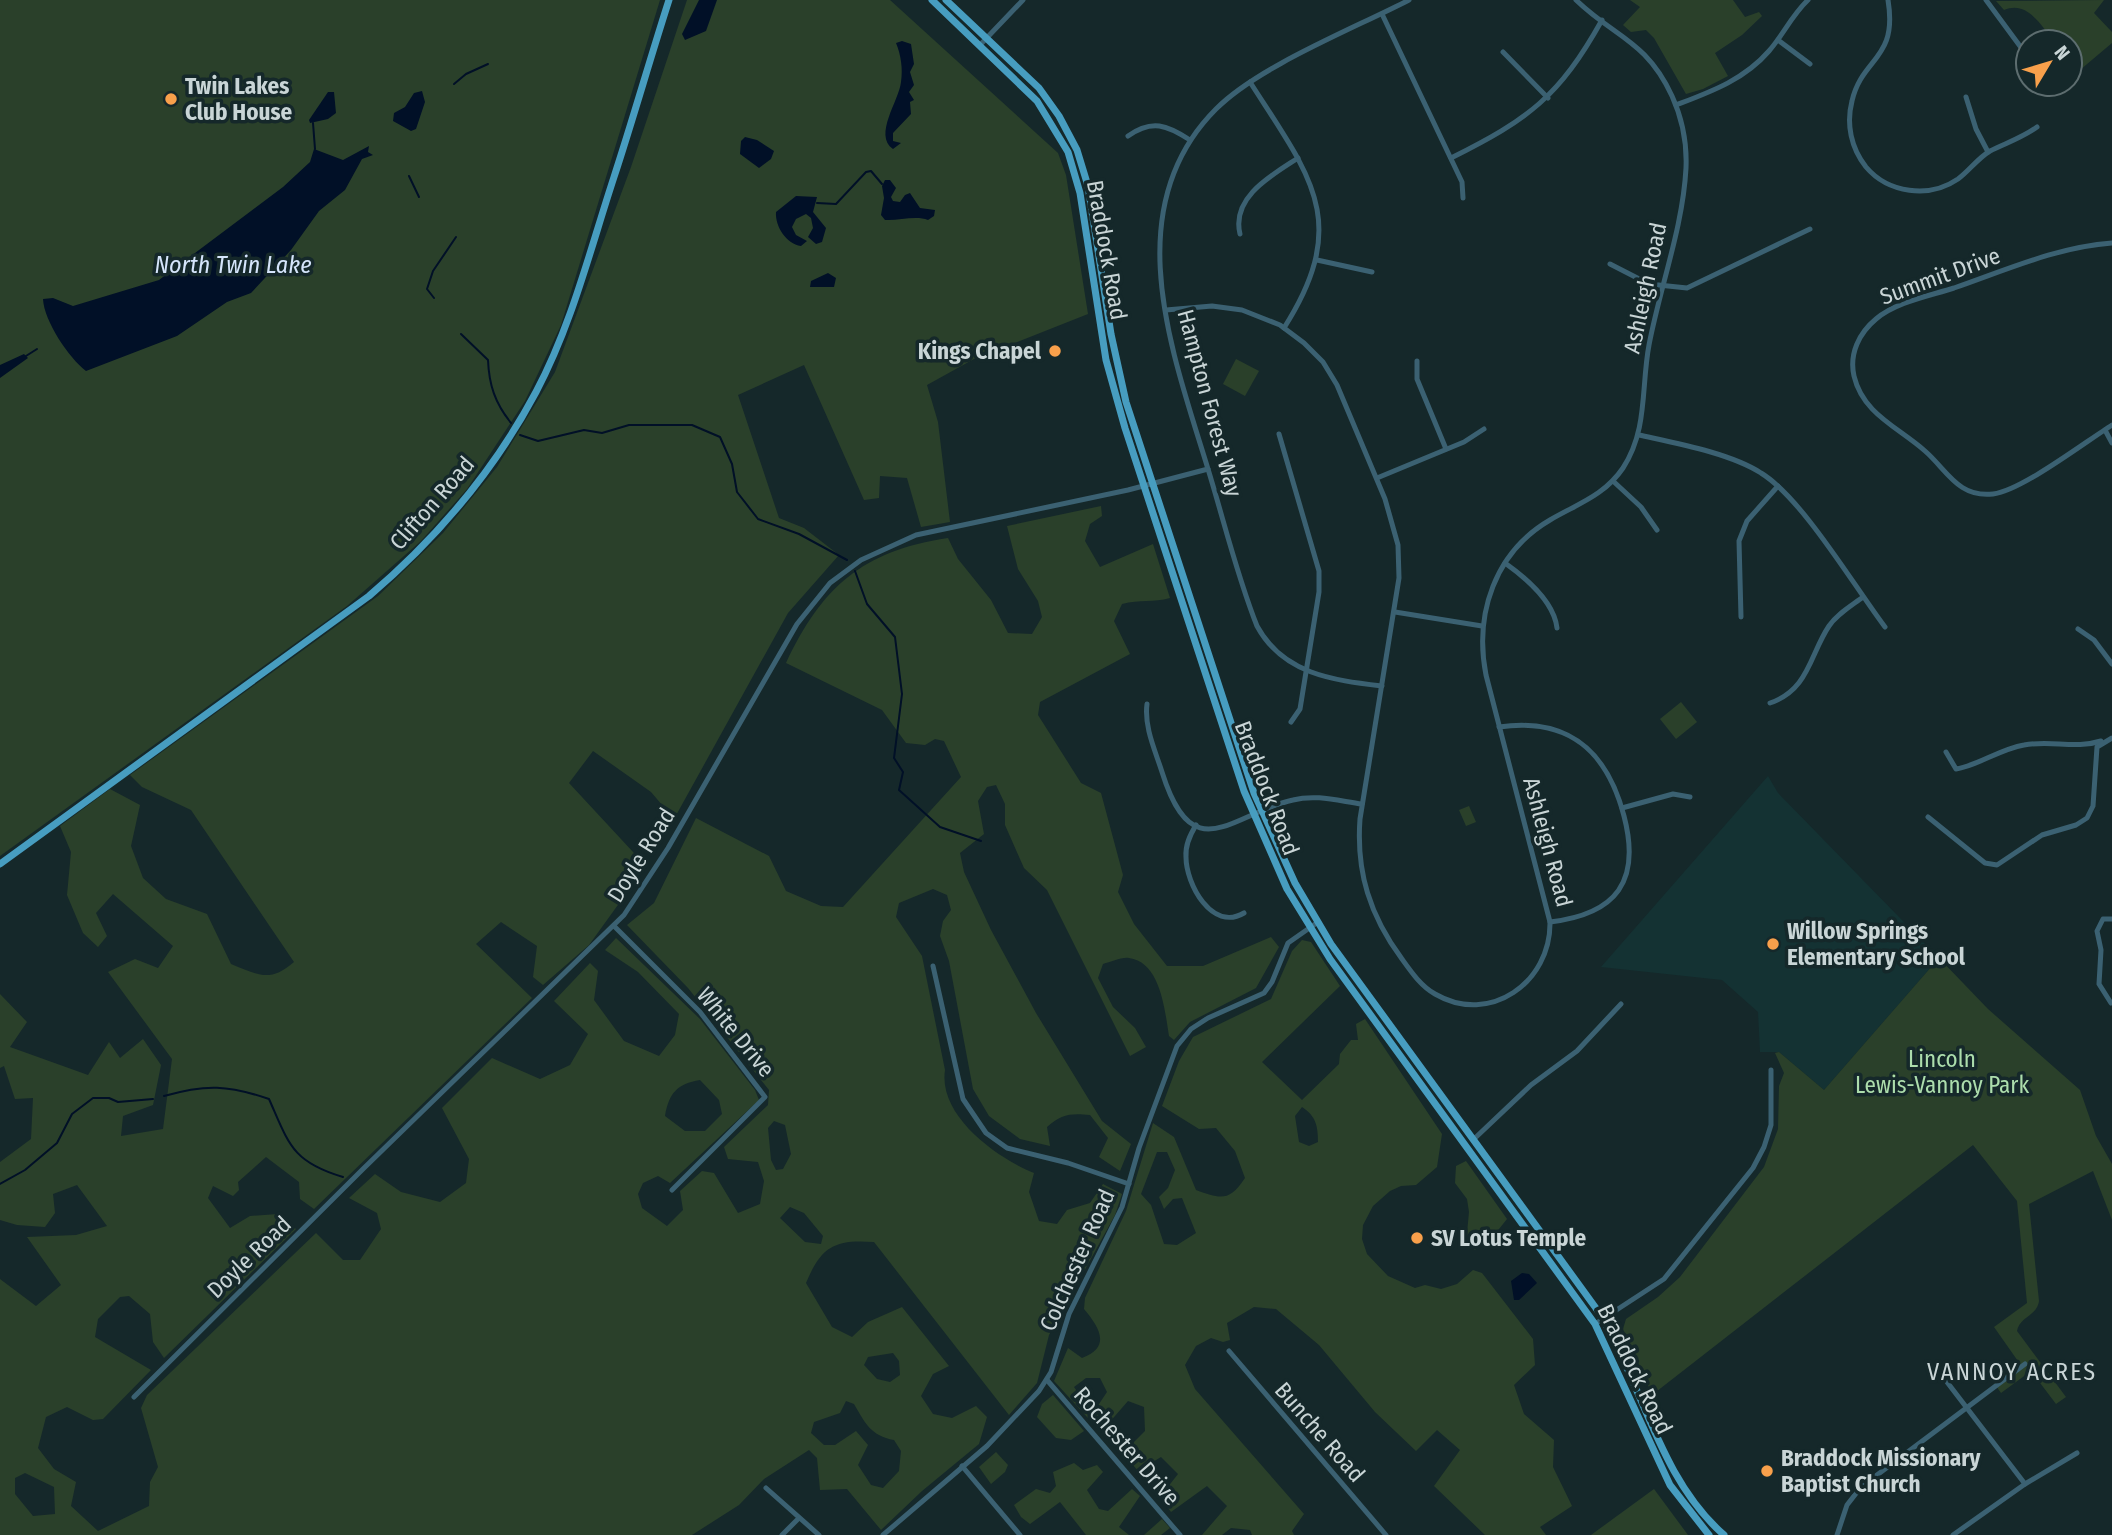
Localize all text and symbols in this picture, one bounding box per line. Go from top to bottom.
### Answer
north arrow [2014,28,2084,98]
text: N [2049,41,2075,64]
place label: Twin Lakes Club House [185,72,292,126]
marker: Twin Lakes Club House [163,91,179,107]
street label: Braddock Road [1081,178,1133,322]
street label: Ashleigh Road [1617,220,1673,356]
street label: Summit Drive [1876,241,2004,311]
water label: North Twin Lake [154,251,312,279]
street label: Hampton Forest Way [1172,306,1249,500]
place label: Kings Chapel [918,337,1042,365]
marker: Kings Chapel [1047,343,1063,359]
street label: Clifton Road [384,450,480,556]
street label: Braddock Road [1229,717,1305,859]
street label: Ashleigh Road [1517,774,1579,910]
street label: Doyle Road [601,803,681,907]
place label: Willow Springs Elementary School [1787,917,1966,971]
marker: Willow Springs Elementary School [1765,936,1781,952]
street label: White Drive [691,981,781,1083]
park label: Lincoln Lewis-Vannoy Park [1855,1045,2029,1099]
street label: Colchester Road [1033,1185,1121,1335]
street label: Doyle Road [201,1210,297,1304]
place label: SV Lotus Temple [1431,1224,1587,1252]
marker: SV Lotus Temple [1409,1230,1425,1246]
street label: Braddock Road [1591,1299,1679,1439]
district label: VANNOY ACRES [1927,1358,2097,1386]
street label: Bunche Road [1269,1376,1371,1488]
street label: Rochester Drive [1068,1381,1186,1511]
place label: Braddock Missionary Baptist Church [1781,1444,1982,1498]
marker: Braddock Missionary Baptist Church [1759,1463,1775,1479]

